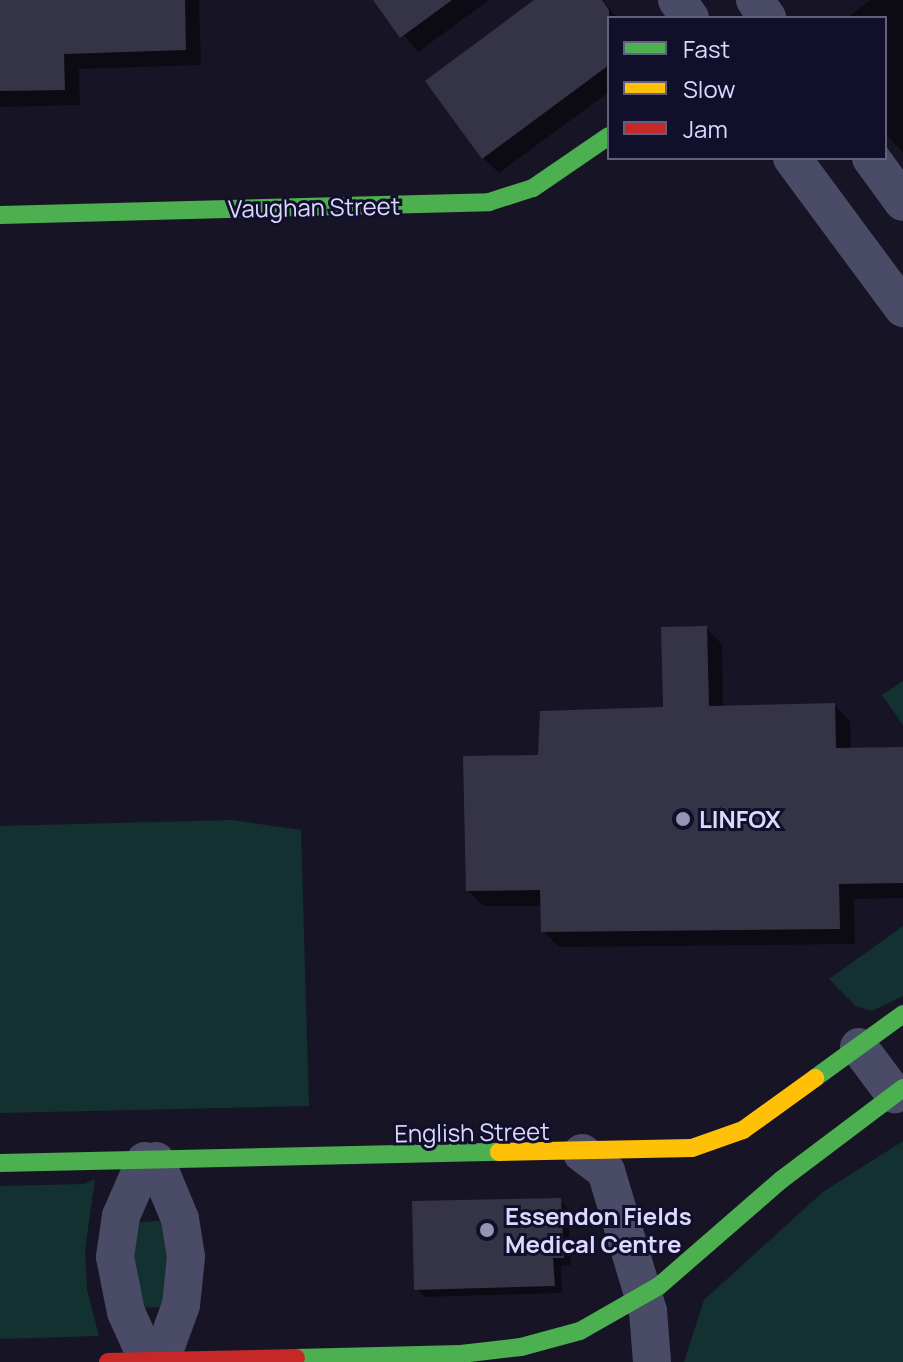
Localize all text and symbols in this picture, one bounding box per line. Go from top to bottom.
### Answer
legend [607,16,887,160]
text: Fast [683,32,730,65]
text: Slow [683,72,736,105]
text: Jam [683,112,728,145]
street label: Vaughan Street [228,191,400,223]
place label: LINFOX [699,805,781,833]
marker: LINFOX [674,810,692,828]
street label: English Street [394,1116,550,1148]
place label: Essendon Fields Medical Centre [505,1202,692,1258]
marker: Essendon Fields Medical Centre [476,1219,498,1241]

